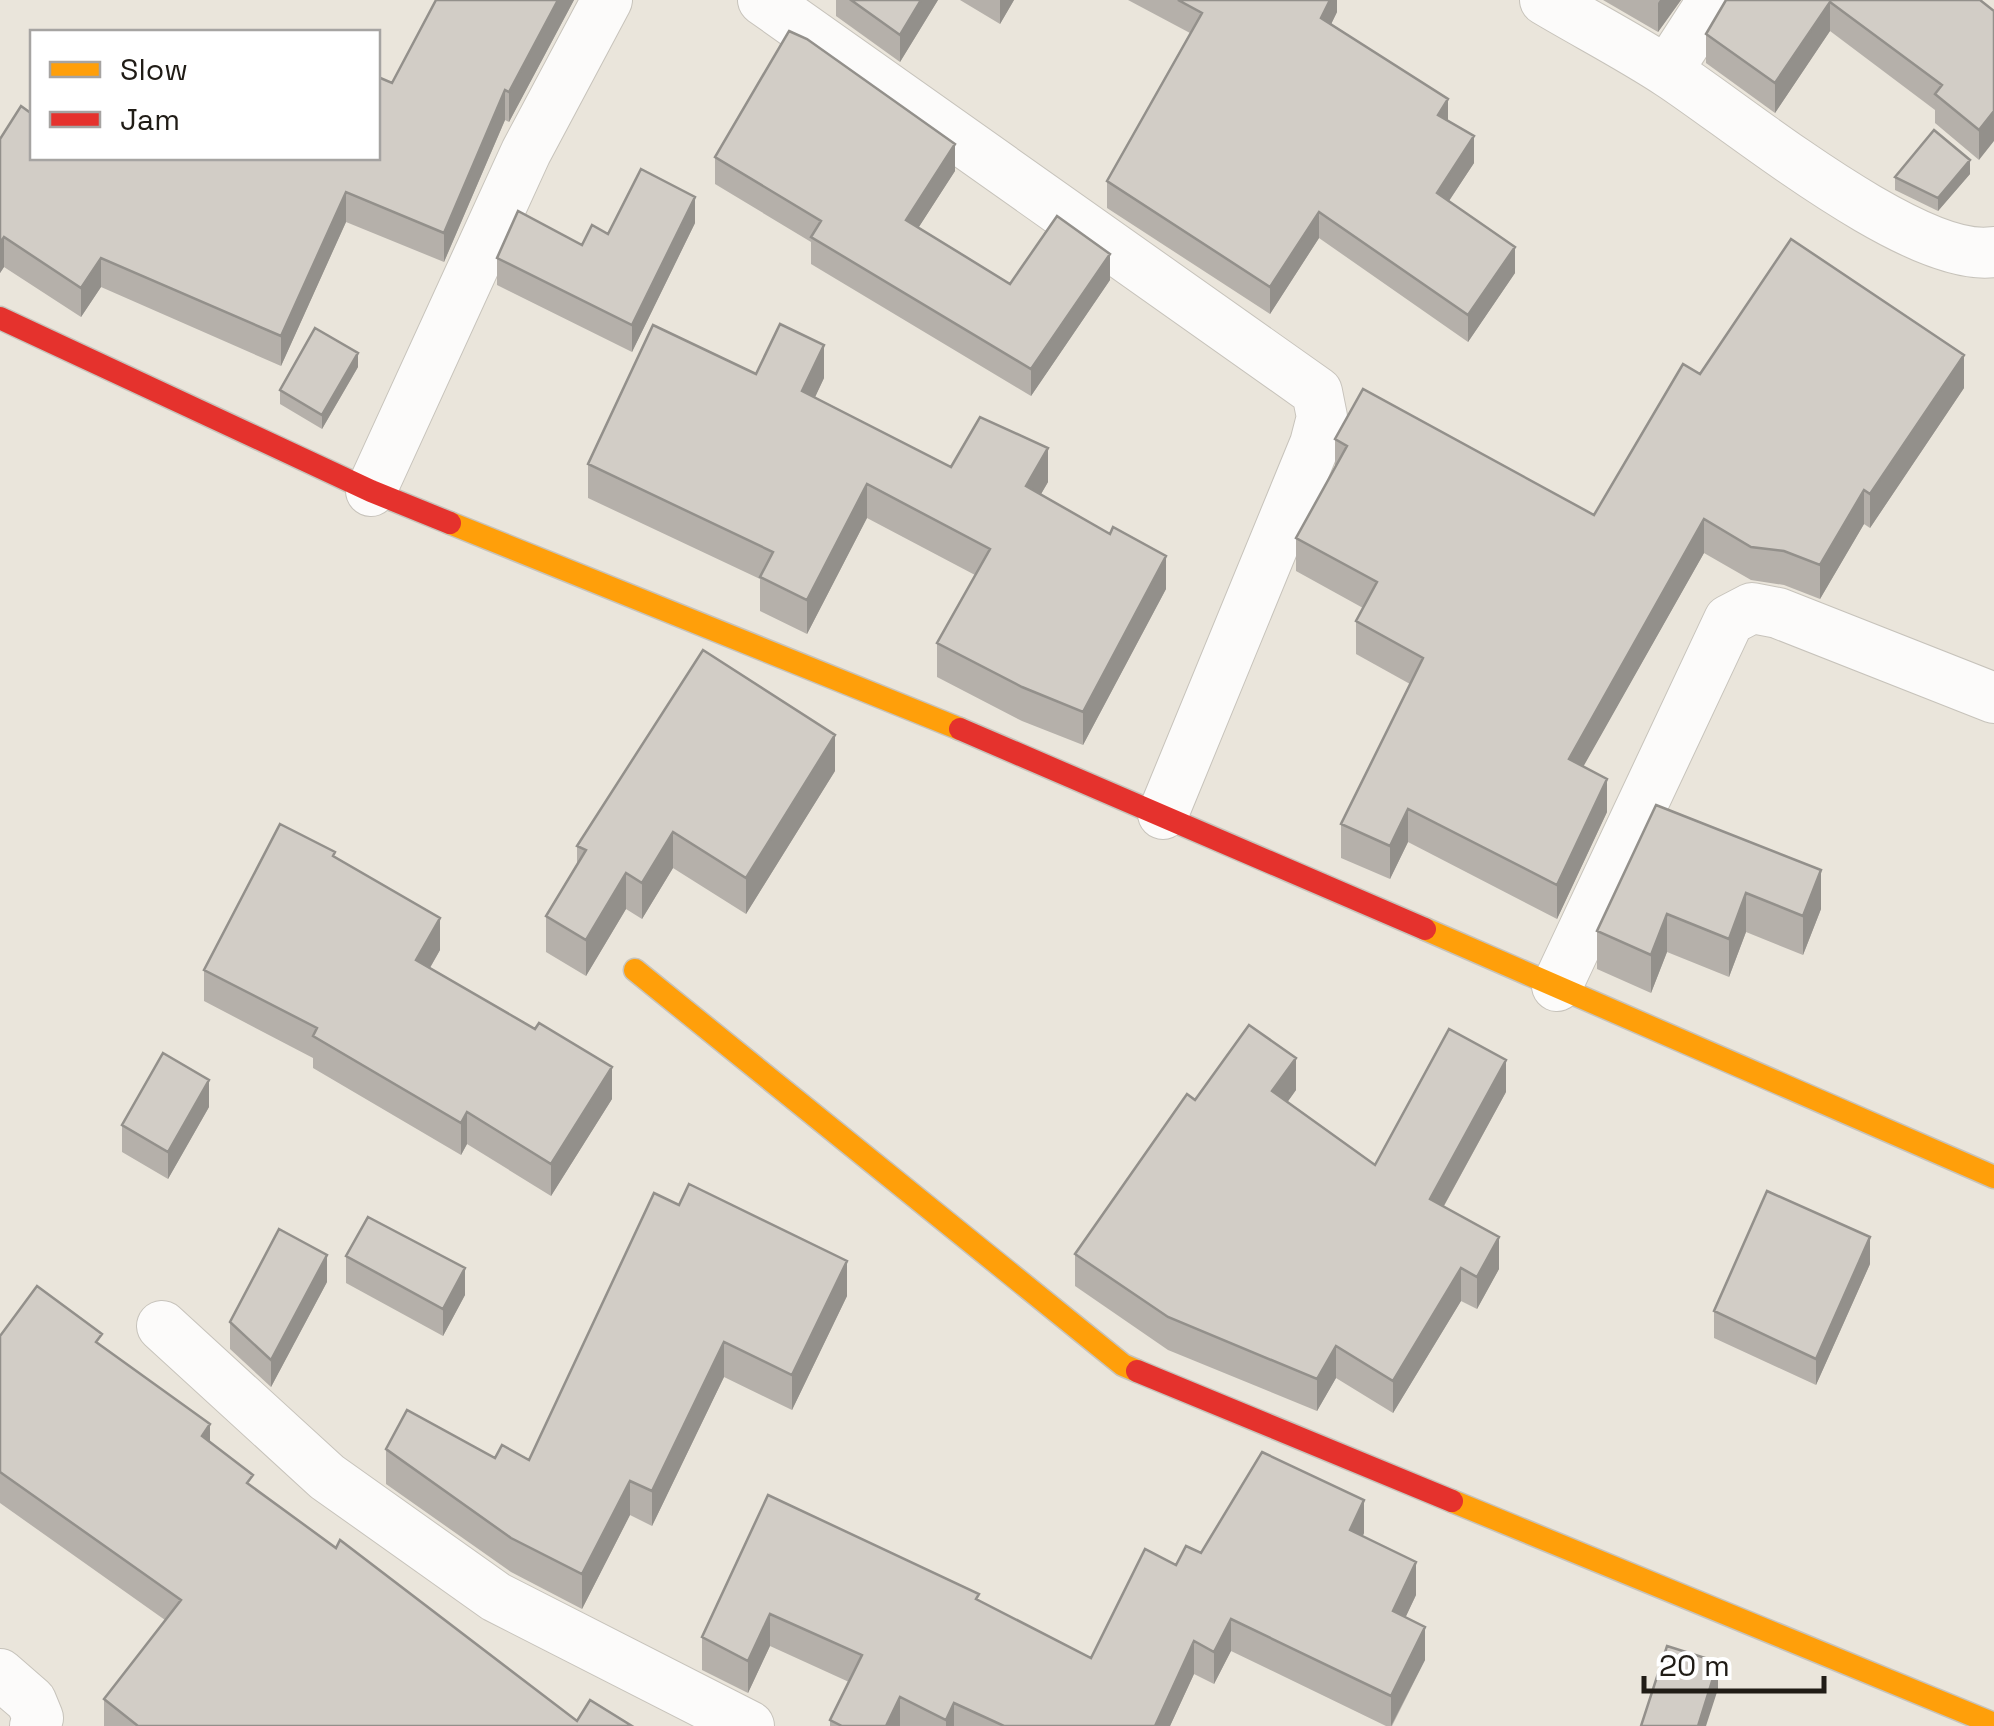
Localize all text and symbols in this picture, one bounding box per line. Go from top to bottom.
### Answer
legend [30,30,380,160]
text: Slow [120,50,188,89]
text: Jam [120,100,180,139]
scale bar [1644,1631,1824,1693]
text: 20 m [1659,1646,1730,1685]

